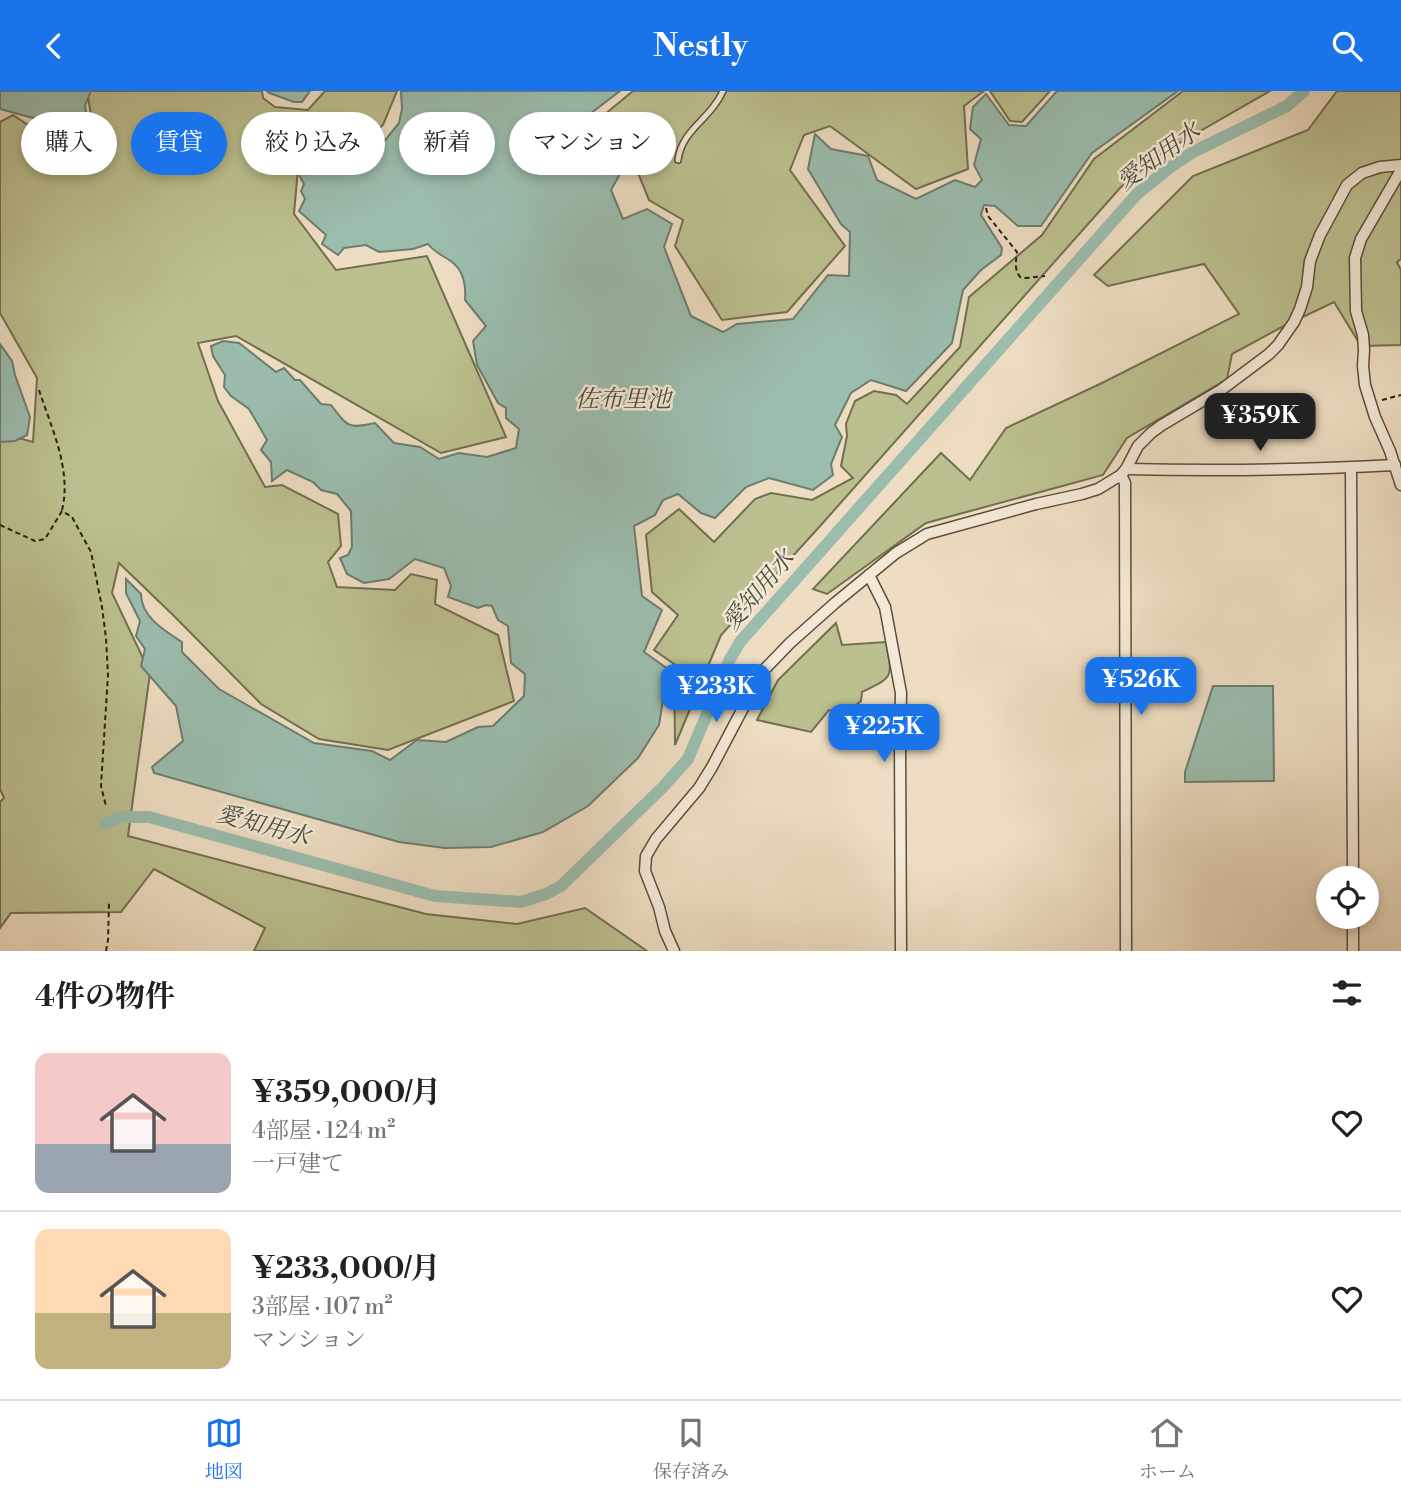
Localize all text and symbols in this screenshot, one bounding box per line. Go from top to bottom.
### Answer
text: Nestly [653,26,748,66]
icon: back [35,27,73,65]
icon: search [1328,27,1366,65]
chip: 購入 [21,112,117,175]
chip: 賃貸 [131,112,227,175]
chip: 絞り込み [241,112,385,175]
chip: 新着 [399,112,495,175]
chip: マンション [509,112,676,175]
water label: 愛知用水 [1111,115,1208,197]
water label: 佐布里池 [575,385,674,415]
pin: ¥359K [1211,393,1309,453]
text: ¥359K [1221,402,1299,430]
water label: 愛知用水 [717,543,803,637]
pin: ¥526K [1092,657,1190,717]
pin: ¥233K [667,665,765,724]
text: ¥526K [1101,666,1181,694]
text: ¥233K [677,673,755,701]
pin: ¥225K [835,705,933,764]
text: ¥225K [844,713,924,741]
water label: 愛知用水 [213,799,315,853]
map controls [1316,866,1379,929]
button: locate [1316,866,1379,929]
icon: filters [1328,974,1366,1012]
text: 4件の物件 [35,978,175,1016]
text: ¥359,000/月 [252,1074,441,1112]
icon: home [91,1081,175,1165]
icon: heart [1328,1104,1366,1142]
text: 4部屋 · 124 m² [252,1117,395,1145]
text: 一戸建て [252,1150,344,1178]
text: ¥233,000/月 [252,1250,440,1288]
icon: home [91,1257,175,1341]
icon: heart [1328,1280,1366,1318]
text: 3部屋 · 107 m² [252,1293,393,1321]
text: マンション [252,1326,366,1354]
tab: 地図 [205,1414,243,1484]
tab: 保存済み [653,1414,729,1484]
tab: ホーム [1139,1414,1196,1484]

